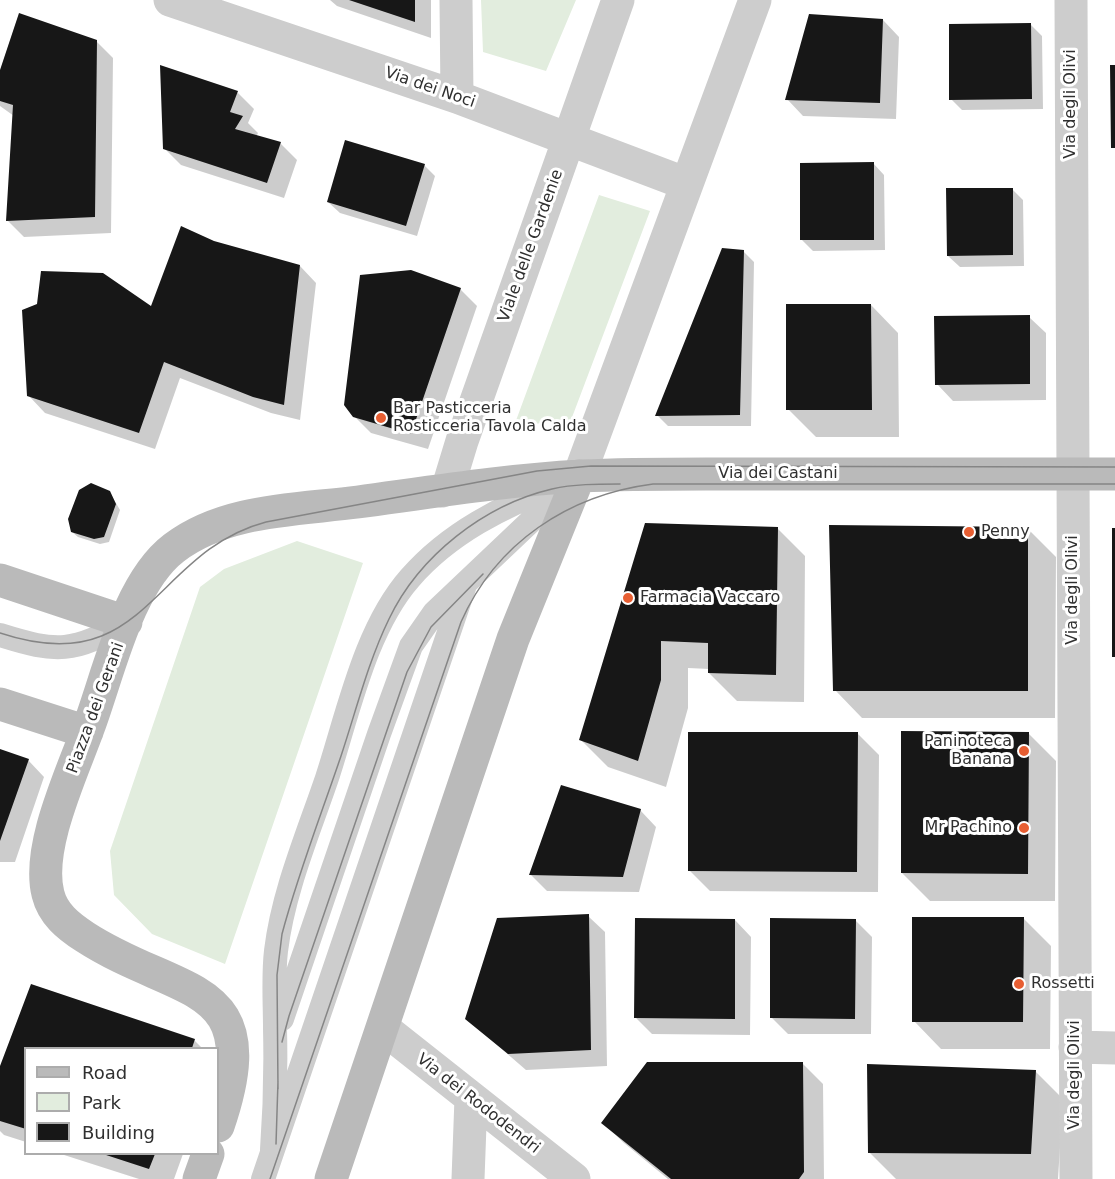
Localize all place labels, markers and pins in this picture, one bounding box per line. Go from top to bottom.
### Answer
place label: Bar Pasticceria Rosticceria Tavola Calda [393,399,586,437]
marker: Bar Pasticceria Rosticceria Tavola Calda [374,411,388,425]
place label: Penny [981,522,1030,542]
marker: Penny [962,525,976,539]
place label: Farmacia Vaccaro [640,588,780,608]
marker: Farmacia Vaccaro [621,591,635,605]
place label: Paninoteca Banana [924,732,1012,770]
marker: Paninoteca Banana [1017,744,1031,758]
place label: Mr Pachino [924,818,1012,838]
marker: Mr Pachino [1017,821,1031,835]
place label: Rossetti [1031,974,1095,994]
marker: Rossetti [1012,977,1026,991]

